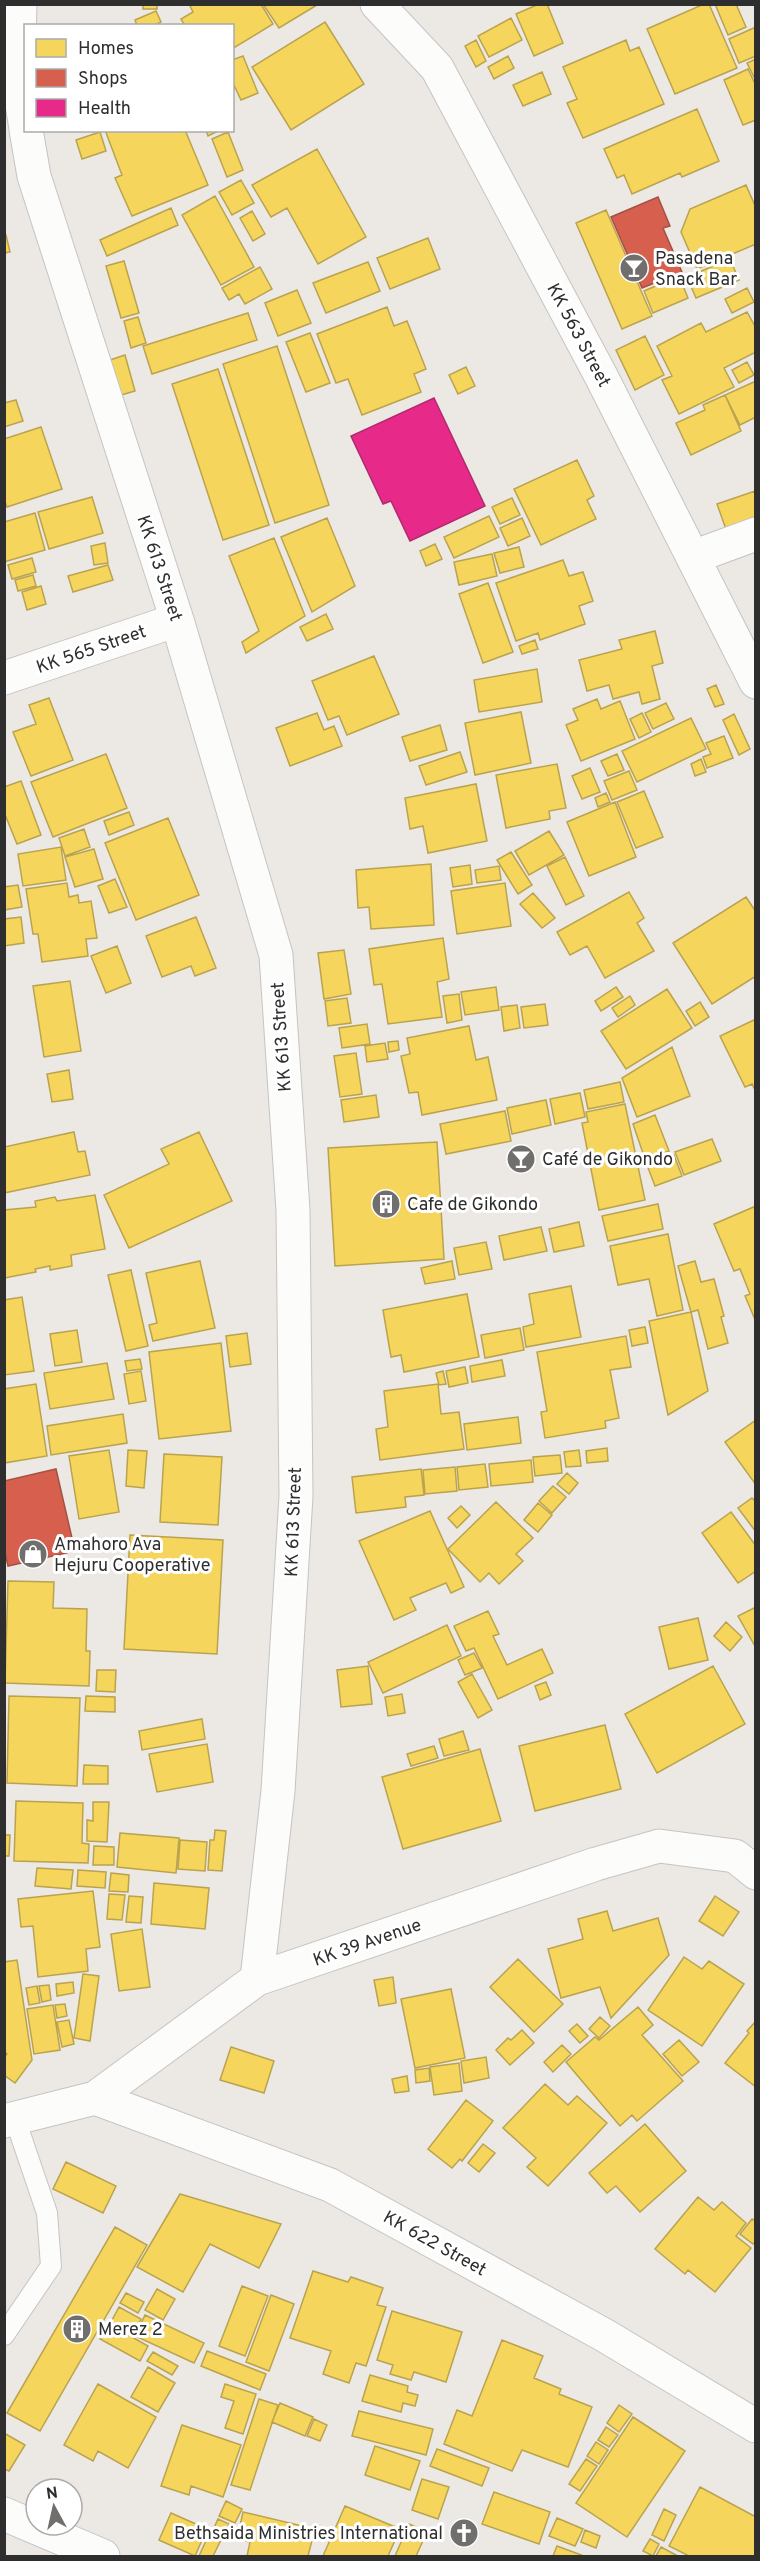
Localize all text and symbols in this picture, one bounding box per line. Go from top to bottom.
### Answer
legend [24,24,234,132]
text: Homes [78,38,134,61]
text: Shops [78,68,128,91]
text: Health [78,98,131,121]
place label: Pasadena Snack Bar [655,248,737,292]
bar icon: Pasadena Snack Bar [618,252,650,284]
street label: KK 563 Street [541,280,615,392]
street label: KK 613 Street [131,513,187,624]
street label: KK 565 Street [33,621,150,680]
street label: KK 613 Street [267,981,298,1093]
bar icon: Café de Gikondo [505,1143,537,1175]
place label: Café de Gikondo [542,1149,673,1172]
building icon: Cafe de Gikondo [370,1188,402,1220]
place label: Cafe de Gikondo [407,1194,538,1217]
street label: KK 613 Street [281,1467,308,1577]
place label: Amahoro Ava Hejuru Cooperative [54,1534,210,1578]
shop icon: Amahoro Ava Hejuru Cooperative [17,1538,49,1570]
street label: KK 39 Avenue [310,1914,425,1973]
street label: KK 622 Street [379,2206,490,2282]
building icon: Merez 2 [61,2313,93,2345]
place label: Merez 2 [98,2319,163,2342]
north arrow [24,2477,84,2537]
text: N [45,2483,59,2505]
church icon: Bethsaida Ministries International [448,2517,480,2549]
place label: Bethsaida Ministries International [174,2523,443,2546]

